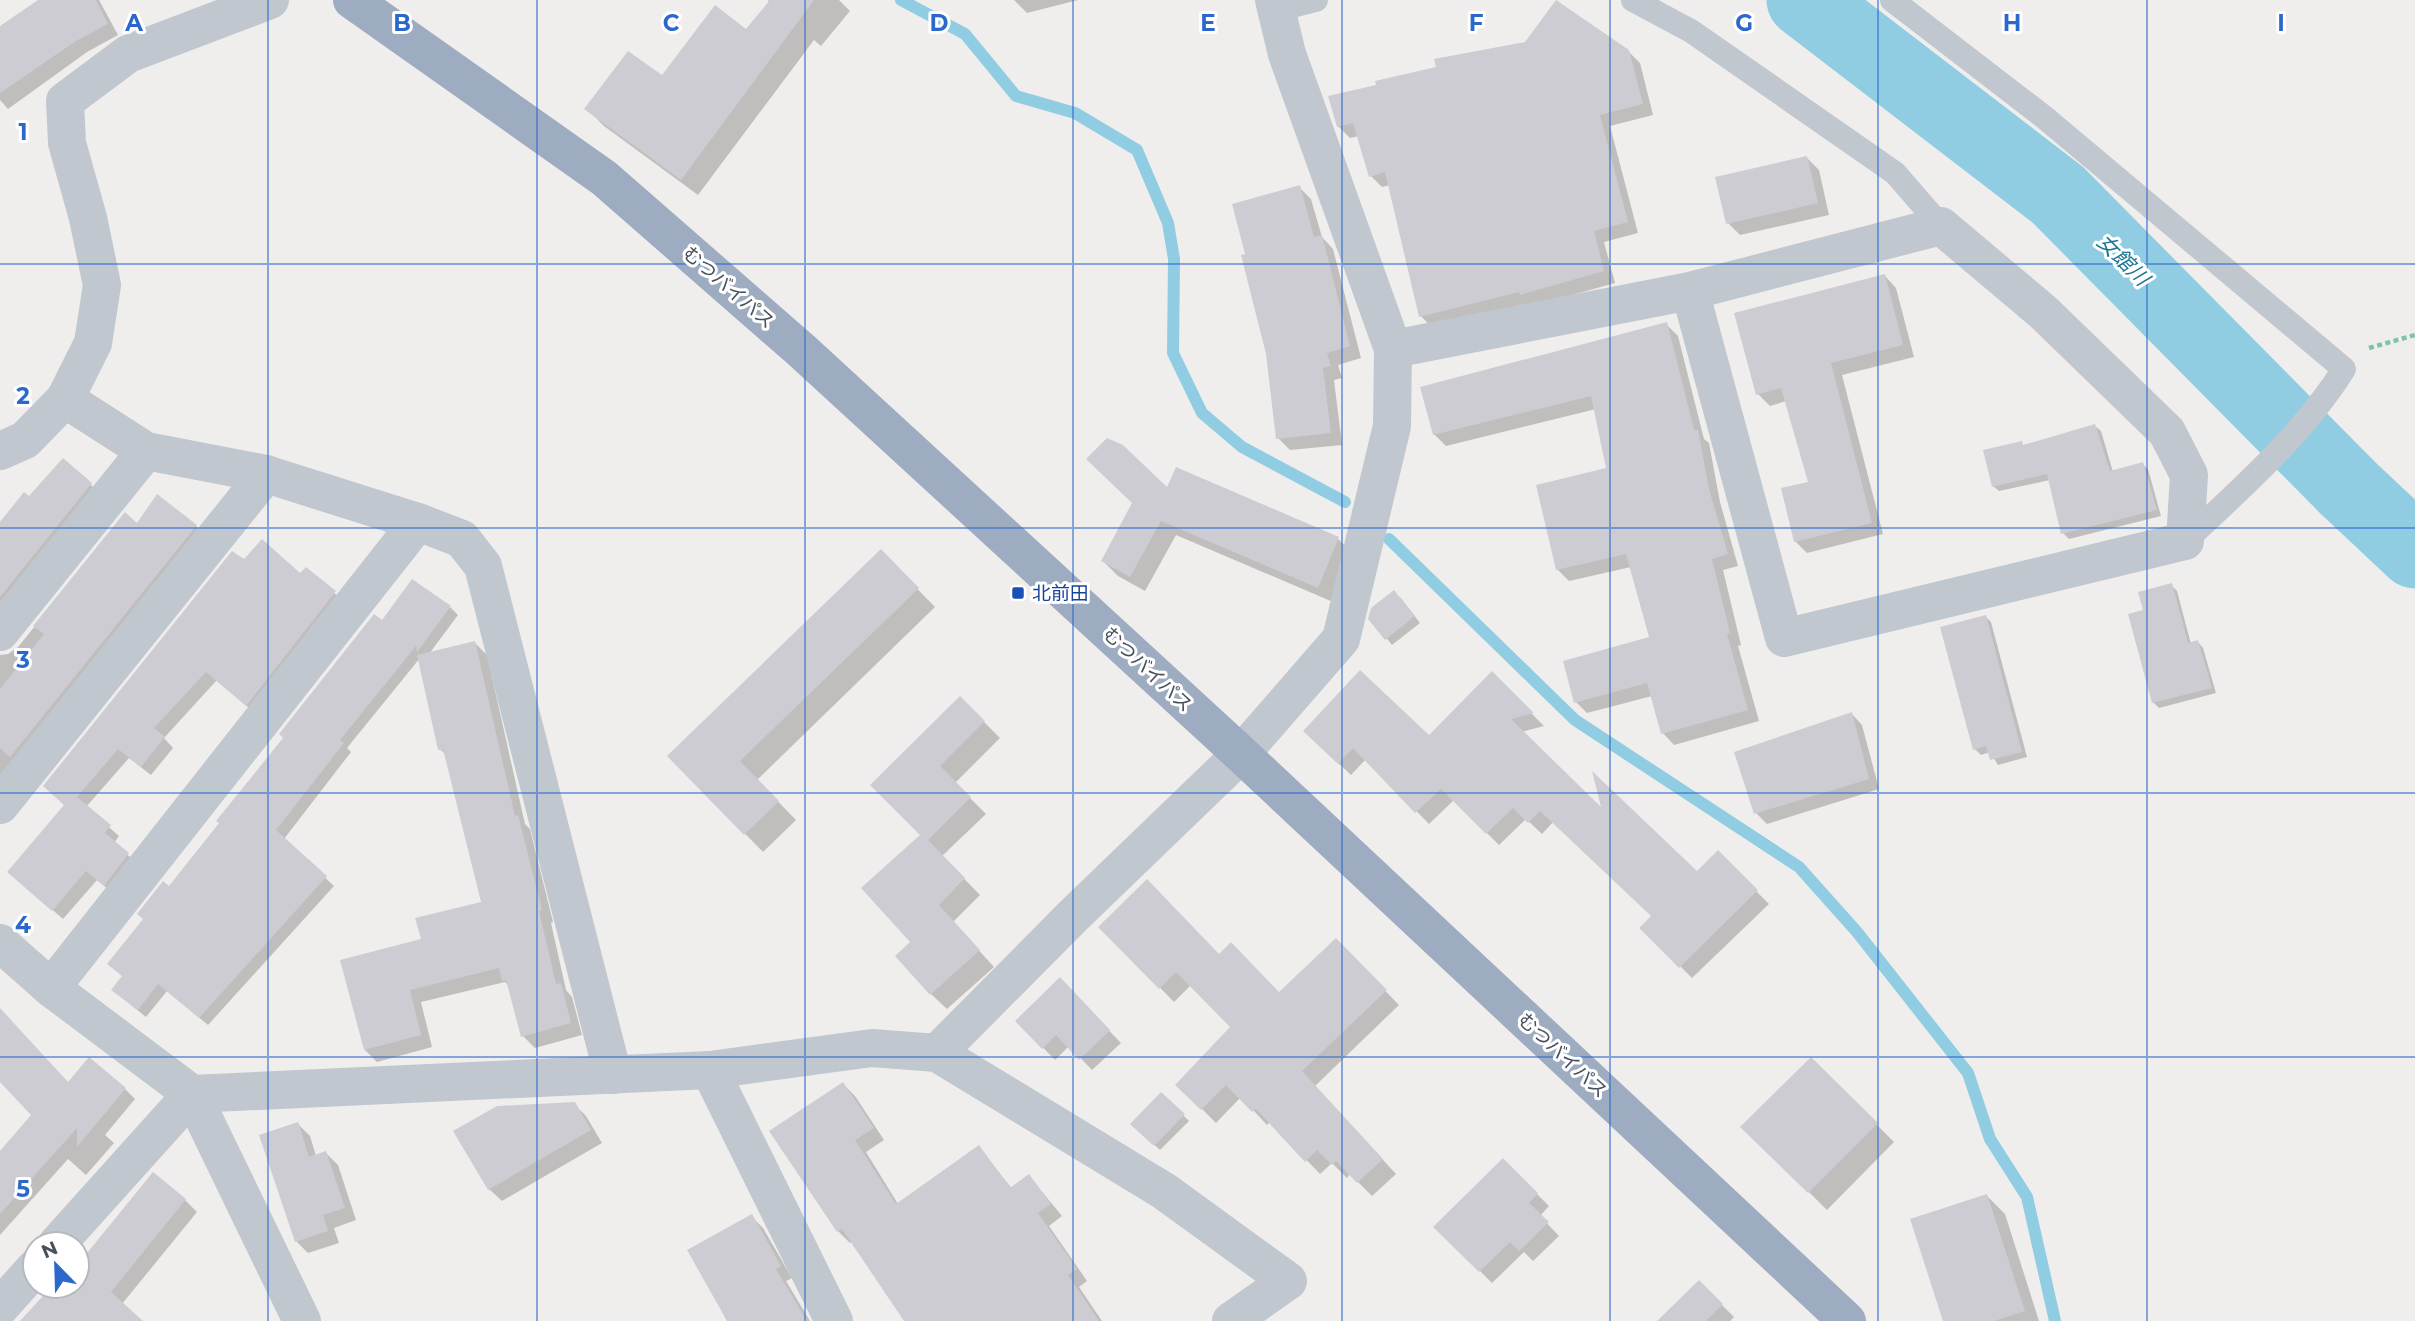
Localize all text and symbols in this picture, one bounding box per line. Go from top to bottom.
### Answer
text: A [124,9,143,37]
text: B [393,9,411,37]
text: C [663,9,680,37]
text: D [930,9,949,37]
text: E [1200,9,1216,37]
text: F [1469,9,1484,37]
text: G [1735,9,1753,37]
text: H [2003,9,2021,37]
text: I [2277,9,2285,37]
text: 1 [18,118,28,146]
water label: 女館川 [2092,229,2156,292]
street label: むつバイパス [678,241,779,333]
text: 2 [16,382,30,410]
place label: 北前田 [1032,582,1089,605]
marker: 北前田 [1010,585,1026,601]
street label: むつバイパス [1098,622,1197,717]
text: 3 [15,646,30,674]
text: 4 [15,911,31,939]
street label: むつバイパス [1513,1008,1612,1103]
text: 5 [16,1175,30,1203]
north arrow [21,1230,91,1300]
text: N [38,1236,61,1263]

